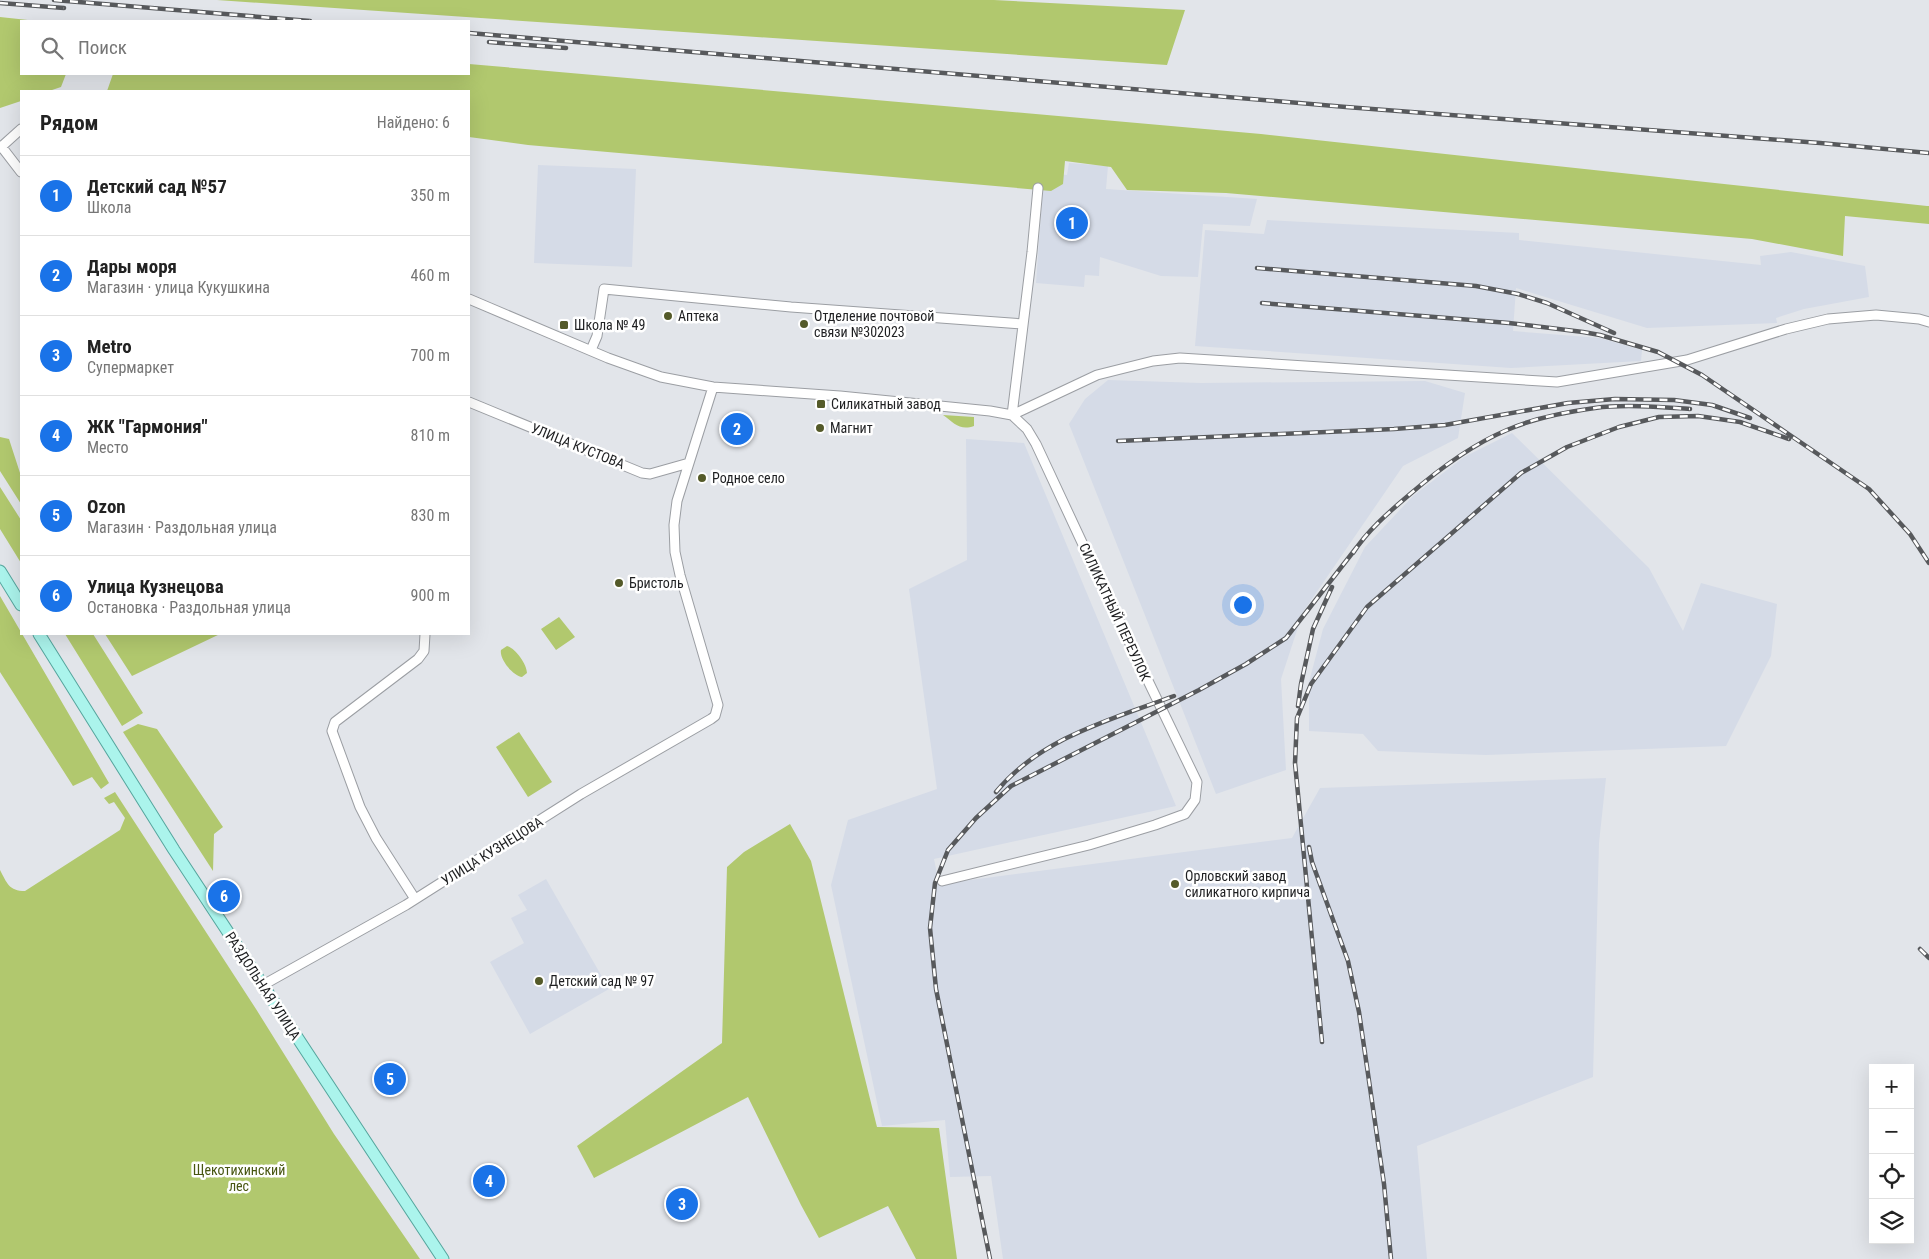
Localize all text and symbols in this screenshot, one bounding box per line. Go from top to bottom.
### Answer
search box [20,20,470,75]
icon: search [38,34,66,62]
text: Поиск [78,36,127,59]
text: Рядом [40,111,99,135]
text: Найдено: 6 [377,113,450,132]
text: Детский сад №57 [87,175,227,198]
text: 1 [52,186,60,205]
text: 350 m [411,186,450,205]
text: Школа [87,198,131,217]
pin: 1 [1056,204,1088,242]
text: Дары моря [87,255,177,278]
text: 2 [52,266,60,285]
text: 460 m [411,266,450,285]
text: Магазин · улица Кукушкина [87,278,270,297]
place label: Аптека [678,308,719,324]
place label: Отделение почтовой связи №302023 [814,308,934,340]
marker: Аптека [662,310,674,322]
place label: Школа № 49 [574,317,645,333]
marker: Отделение почтовой связи №302023 [798,318,810,330]
marker: Школа № 49 [558,319,570,331]
text: Metro [87,335,132,358]
text: 3 [52,346,60,365]
text: 700 m [411,346,450,365]
text: Супермаркет [87,358,174,377]
place label: Силикатный завод [831,396,941,412]
marker: Силикатный завод [815,398,827,410]
pin: 2 [721,410,753,448]
text: ЖК "Гармония" [87,415,208,438]
street label: УЛИЦА КУСТОВА [529,420,627,472]
place label: Магнит [830,420,873,436]
marker: Магнит [814,422,826,434]
text: 4 [52,426,60,445]
text: 810 m [411,426,450,445]
text: Место [87,438,128,457]
place label: Родное село [712,470,785,486]
marker: Родное село [696,472,708,484]
text: Ozon [87,495,126,518]
text: 5 [52,506,60,525]
text: 830 m [411,506,450,525]
text: Магазин · Раздольная улица [87,518,277,537]
street label: СИЛИКАТНЫЙ ПЕРЕУЛОК [1076,541,1154,684]
text: Улица Кузнецова [87,575,224,598]
place label: Бристоль [629,575,684,591]
marker: Бристоль [613,577,625,589]
text: 6 [52,586,60,605]
text: 900 m [411,586,450,605]
your location [1230,592,1256,618]
text: Остановка · Раздольная улица [87,598,291,617]
street label: УЛИЦА КУЗНЕЦОВА [438,813,546,889]
place label: Орловский завод силикатного кирпича [1185,868,1310,900]
pin: 6 [208,877,240,915]
marker: Орловский завод силикатного кирпича [1169,878,1181,890]
street label: РАЗДОЛЬНАЯ УЛИЦА [222,929,304,1043]
place label: Детский сад № 97 [549,973,654,989]
marker: Детский сад № 97 [533,975,545,987]
pin: 5 [374,1060,406,1098]
map controls [1869,1064,1914,1244]
button: + [1869,1064,1914,1109]
button: − [1869,1109,1914,1154]
button: locate [1869,1154,1914,1199]
park label: Щекотихинский лес [193,1162,285,1194]
pin: 4 [473,1162,505,1200]
pin: 3 [666,1185,698,1223]
button: layers [1869,1199,1914,1244]

